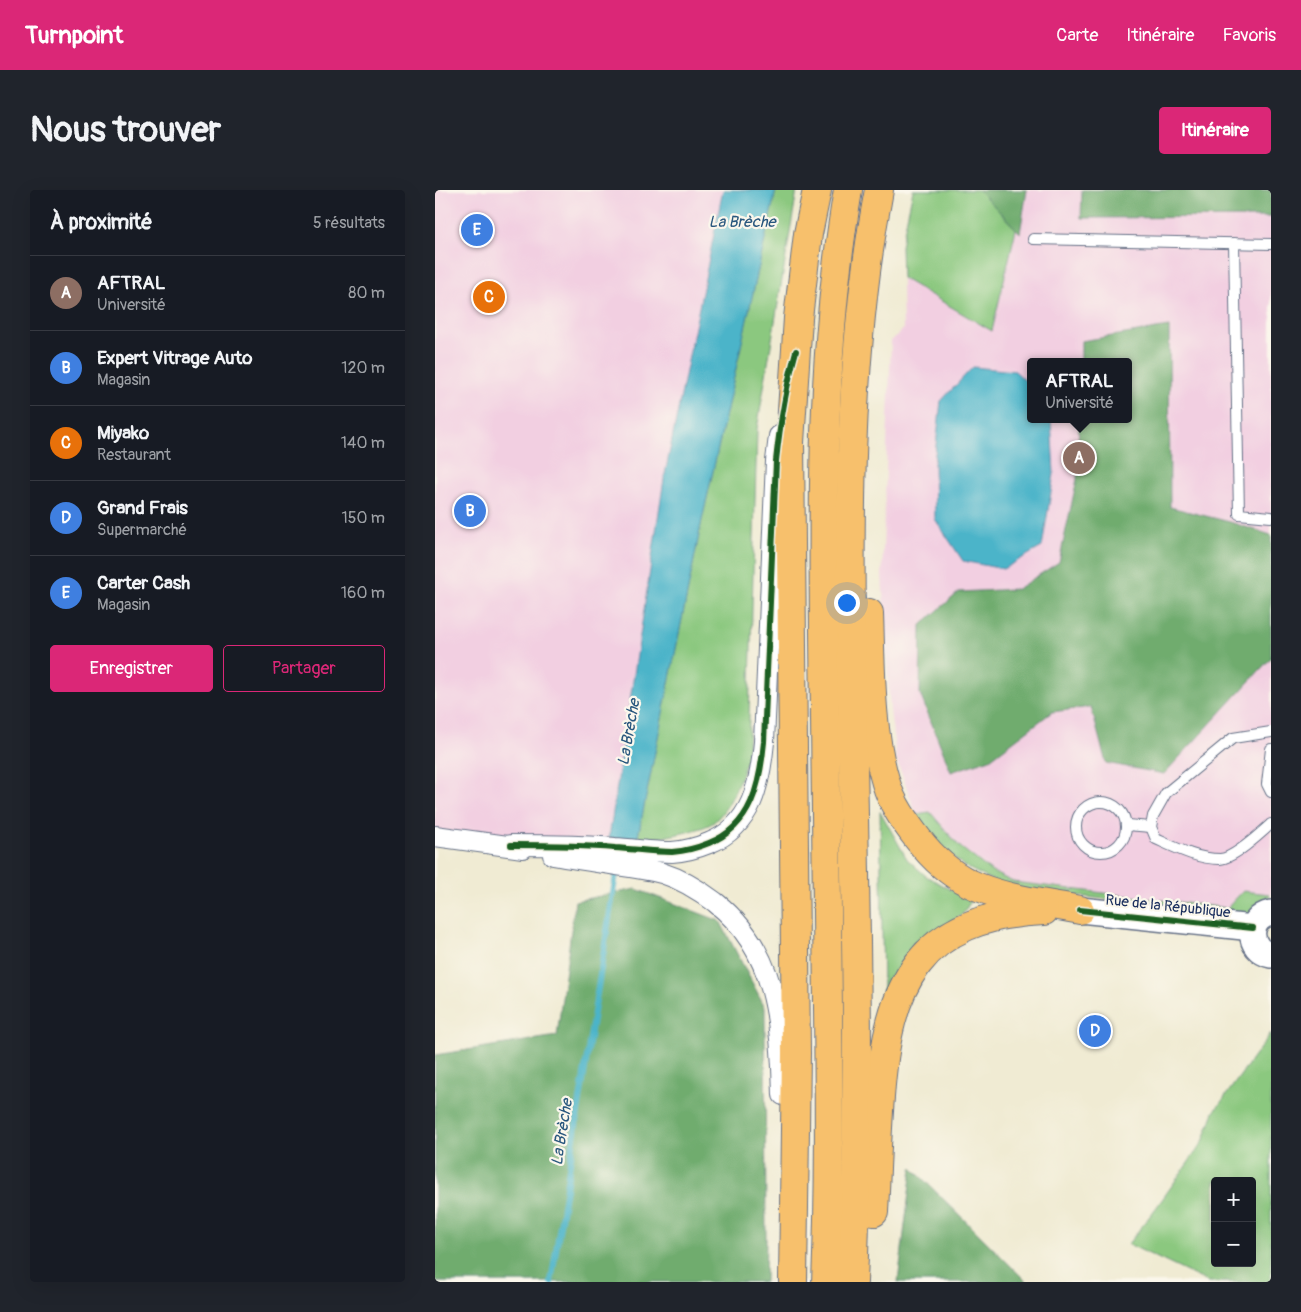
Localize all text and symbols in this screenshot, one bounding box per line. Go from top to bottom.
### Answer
text: Turnpoint [25,21,123,50]
text: Carte [1056,24,1098,47]
text: Itinéraire [1126,24,1194,47]
text: Favoris [1222,24,1276,47]
button: Itinéraire [1159,107,1271,154]
text: Nous trouver [30,108,221,152]
text: À proximité [50,209,153,236]
pin: E [461,211,493,249]
water label: La Brèche [709,212,777,232]
text: 5 résultats [313,213,385,233]
text: AFTRAL [97,271,165,295]
pin: C [473,278,505,316]
text: A [61,283,71,303]
text: 80 m [348,283,385,303]
text: Université [97,295,166,315]
text: Expert Vitrage Auto [97,346,252,370]
text: B [61,358,71,378]
text: 120 m [341,358,385,378]
popup [1027,358,1132,423]
text: AFTRAL [1045,369,1114,393]
text: Magasin [97,370,150,390]
text: Université [1045,393,1114,413]
text: Miyako [97,421,149,445]
text: C [61,433,71,453]
text: 140 m [341,433,385,453]
pin: A [1063,439,1095,477]
text: Restaurant [97,445,171,465]
pin: B [454,492,486,530]
text: Grand Frais [97,496,188,520]
text: D [61,508,71,528]
text: 150 m [341,508,385,528]
text: Supermarché [97,520,187,540]
text: Carter Cash [97,571,190,595]
text: E [62,583,70,603]
text: 160 m [341,583,385,603]
your location [834,590,860,616]
text: Magasin [97,595,150,615]
button: Enregistrer [50,645,213,692]
button: Partager [223,645,385,692]
water label: La Brèche [613,695,645,767]
street label: Rue de la République [1104,890,1232,923]
pin: D [1079,1012,1111,1050]
water label: La Brèche [547,1096,577,1167]
map controls [1211,1177,1256,1267]
button: + [1211,1177,1256,1222]
button: − [1211,1222,1256,1267]

